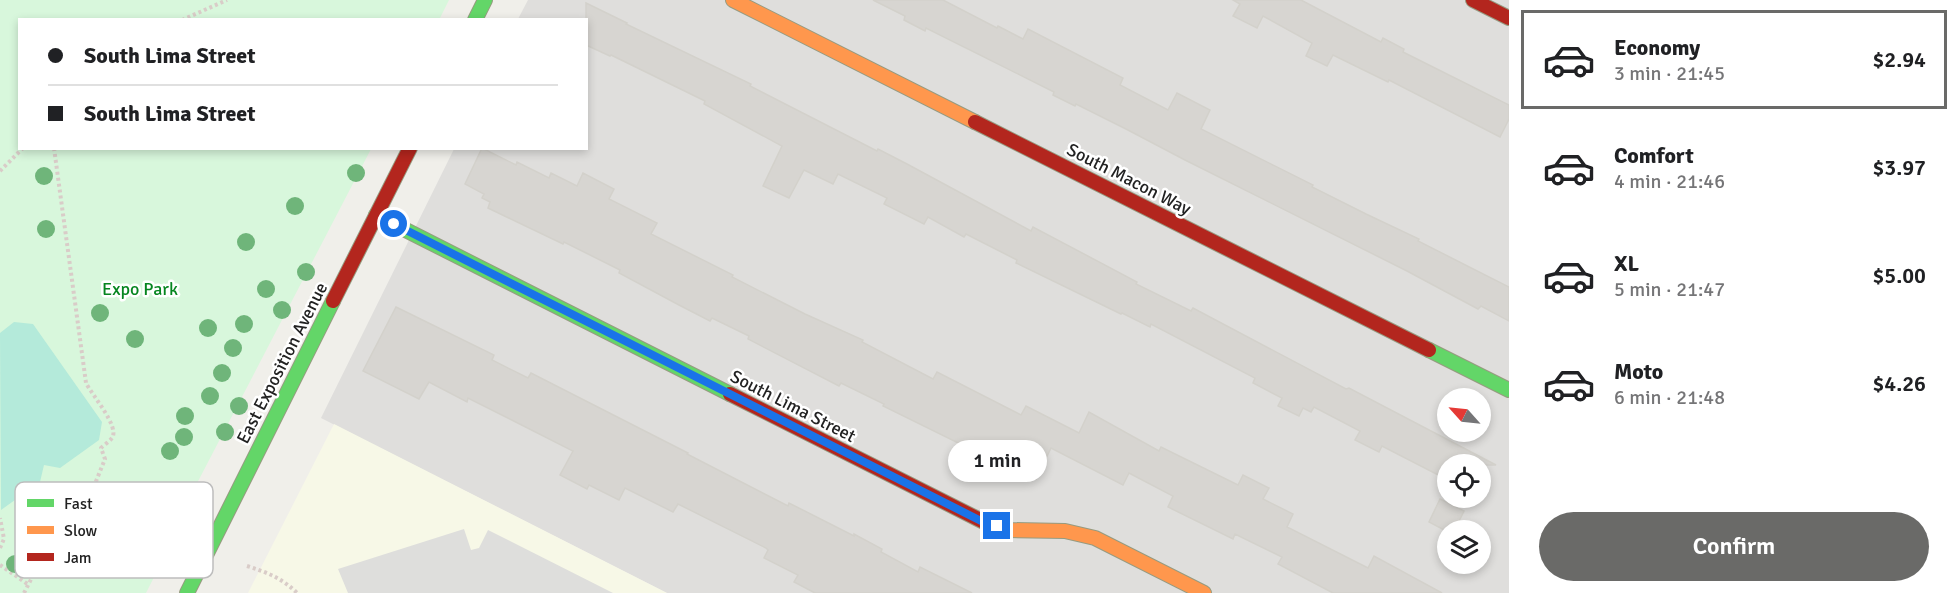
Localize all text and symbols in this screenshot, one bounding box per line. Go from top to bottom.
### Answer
icon: car [1542,33,1596,87]
text: Economy [1614,34,1700,61]
text: South Lima Street [84,42,256,69]
text: $2.94 [1872,46,1926,73]
text: 3 min · 21:45 [1614,61,1725,86]
text: South Lima Street [84,100,256,127]
street label: South Macon Way [1063,138,1195,220]
icon: car [1542,141,1596,195]
text: Comfort [1614,142,1694,169]
text: $3.97 [1872,154,1926,181]
text: 4 min · 21:46 [1614,169,1725,194]
route start [380,210,407,237]
icon: car [1542,249,1596,303]
text: XL [1614,250,1639,277]
text: $5.00 [1872,262,1926,289]
text: 5 min · 21:47 [1614,277,1725,302]
park label: Expo Park [102,278,178,300]
street label: East Exposition Avenue [232,279,332,447]
icon: car [1542,357,1596,411]
text: Moto [1614,358,1663,385]
street label: South Lima Street [727,365,859,447]
text: $4.26 [1872,370,1926,397]
text: 6 min · 21:48 [1614,385,1725,410]
north arrow [1437,388,1491,442]
map controls [1437,388,1491,574]
callout: 1 min [948,439,1046,481]
text: 1 min [974,448,1021,473]
button: locate [1437,454,1491,508]
legend [15,482,213,578]
text: Fast [64,494,93,514]
route end [983,512,1010,539]
button: Confirm [1539,512,1929,581]
button: layers [1437,520,1491,574]
text: Slow [64,521,98,541]
text: Jam [64,548,92,568]

